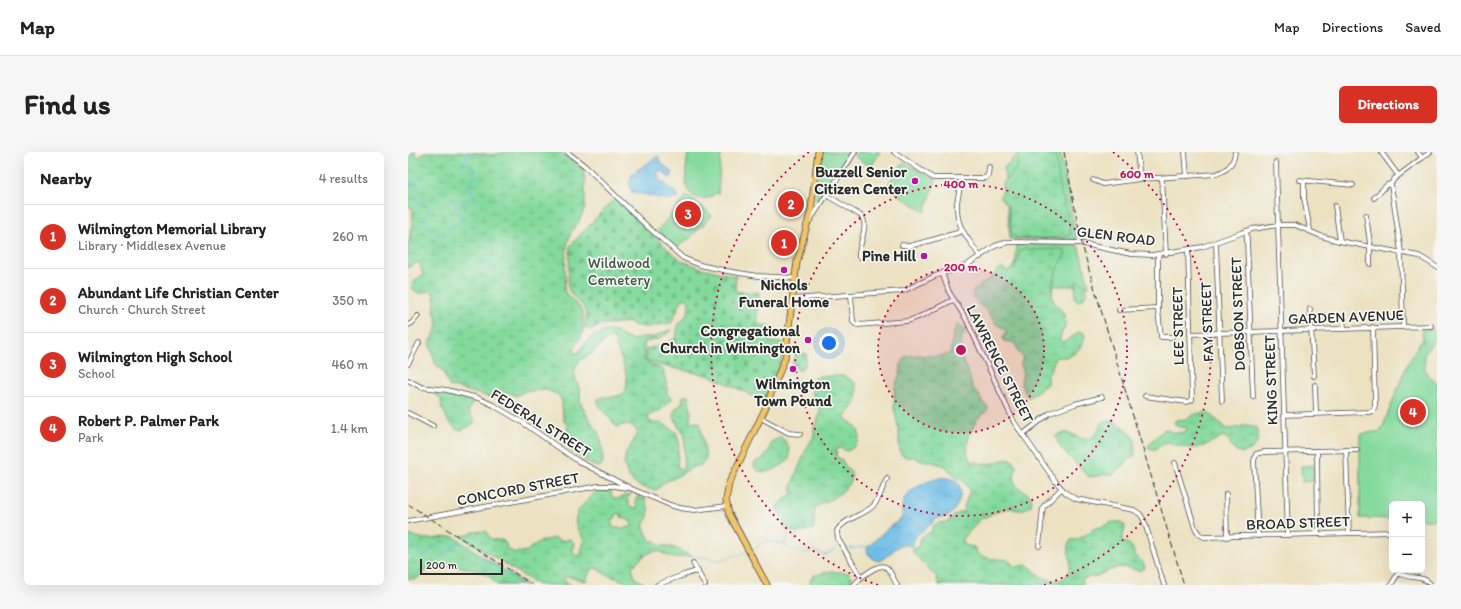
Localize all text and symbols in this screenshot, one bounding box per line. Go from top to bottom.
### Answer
text: Map [20,16,55,39]
text: Map [1274,19,1300,36]
text: Directions [1322,19,1383,36]
text: Saved [1405,19,1441,36]
button: Directions [1339,86,1437,123]
text: Find us [24,87,111,121]
place label: Buzzell Senior Citizen Center [814,163,908,198]
text: 600 m [1120,167,1155,181]
text: Nearby [40,168,92,188]
text: 4 results [319,171,368,186]
marker: Buzzell Senior Citizen Center [910,176,920,186]
text: 400 m [944,177,979,191]
pin: 2 [778,189,804,219]
pin: 3 [675,199,701,229]
text: Wilmington Memorial Library [78,220,266,238]
street label: GLEN ROAD [1076,222,1156,250]
pin: 1 [771,228,797,258]
text: 1 [50,229,56,244]
text: 260 m [332,229,368,244]
text: Library · Middlesex Avenue [78,238,226,253]
place label: Pine Hill [862,247,917,265]
marker: Pine Hill [919,251,929,261]
park label: Wildwood Cemetery [588,254,651,289]
street label: DOBSON STREET [1227,256,1249,371]
text: 200 m [944,260,979,274]
marker: Nichols Funeral Home [779,265,789,275]
place label: Nichols Funeral Home [739,276,829,311]
street label: FAY STREET [1197,281,1217,362]
text: Abundant Life Christian Center [78,284,279,302]
street label: LEE STREET [1168,286,1188,365]
text: 2 [50,293,56,308]
text: 350 m [332,293,368,308]
text: Church · Church Street [78,302,206,317]
street label: LAWRENCE STREET [962,302,1038,427]
street label: GARDEN AVENUE [1288,306,1404,328]
place label: Congregational Church in Wilmington [660,322,801,358]
your location [819,333,839,353]
street label: KING STREET [1260,334,1282,425]
marker: Congregational Church in Wilmington [803,335,813,345]
centre of rings [954,343,968,357]
text: Wilmington High School [78,348,232,366]
text: 3 [49,357,57,372]
text: 460 m [331,357,368,372]
marker: Wilmington Town Pound [788,364,798,374]
text: School [78,366,115,381]
place label: Wilmington Town Pound [753,375,832,410]
street label: FEDERAL STREET [488,385,595,461]
pin: 4 [1400,397,1426,427]
text: Robert P. Palmer Park [78,412,219,430]
text: 4 [49,421,57,436]
text: 1.4 km [331,421,368,436]
text: Park [78,430,104,445]
street label: CONCORD STREET [455,468,581,510]
map controls [1389,501,1425,573]
button: + [1389,501,1425,537]
street label: BROAD STREET [1246,512,1351,534]
button: − [1389,537,1425,573]
scale bar [420,557,503,576]
text: 200 m [426,559,457,572]

